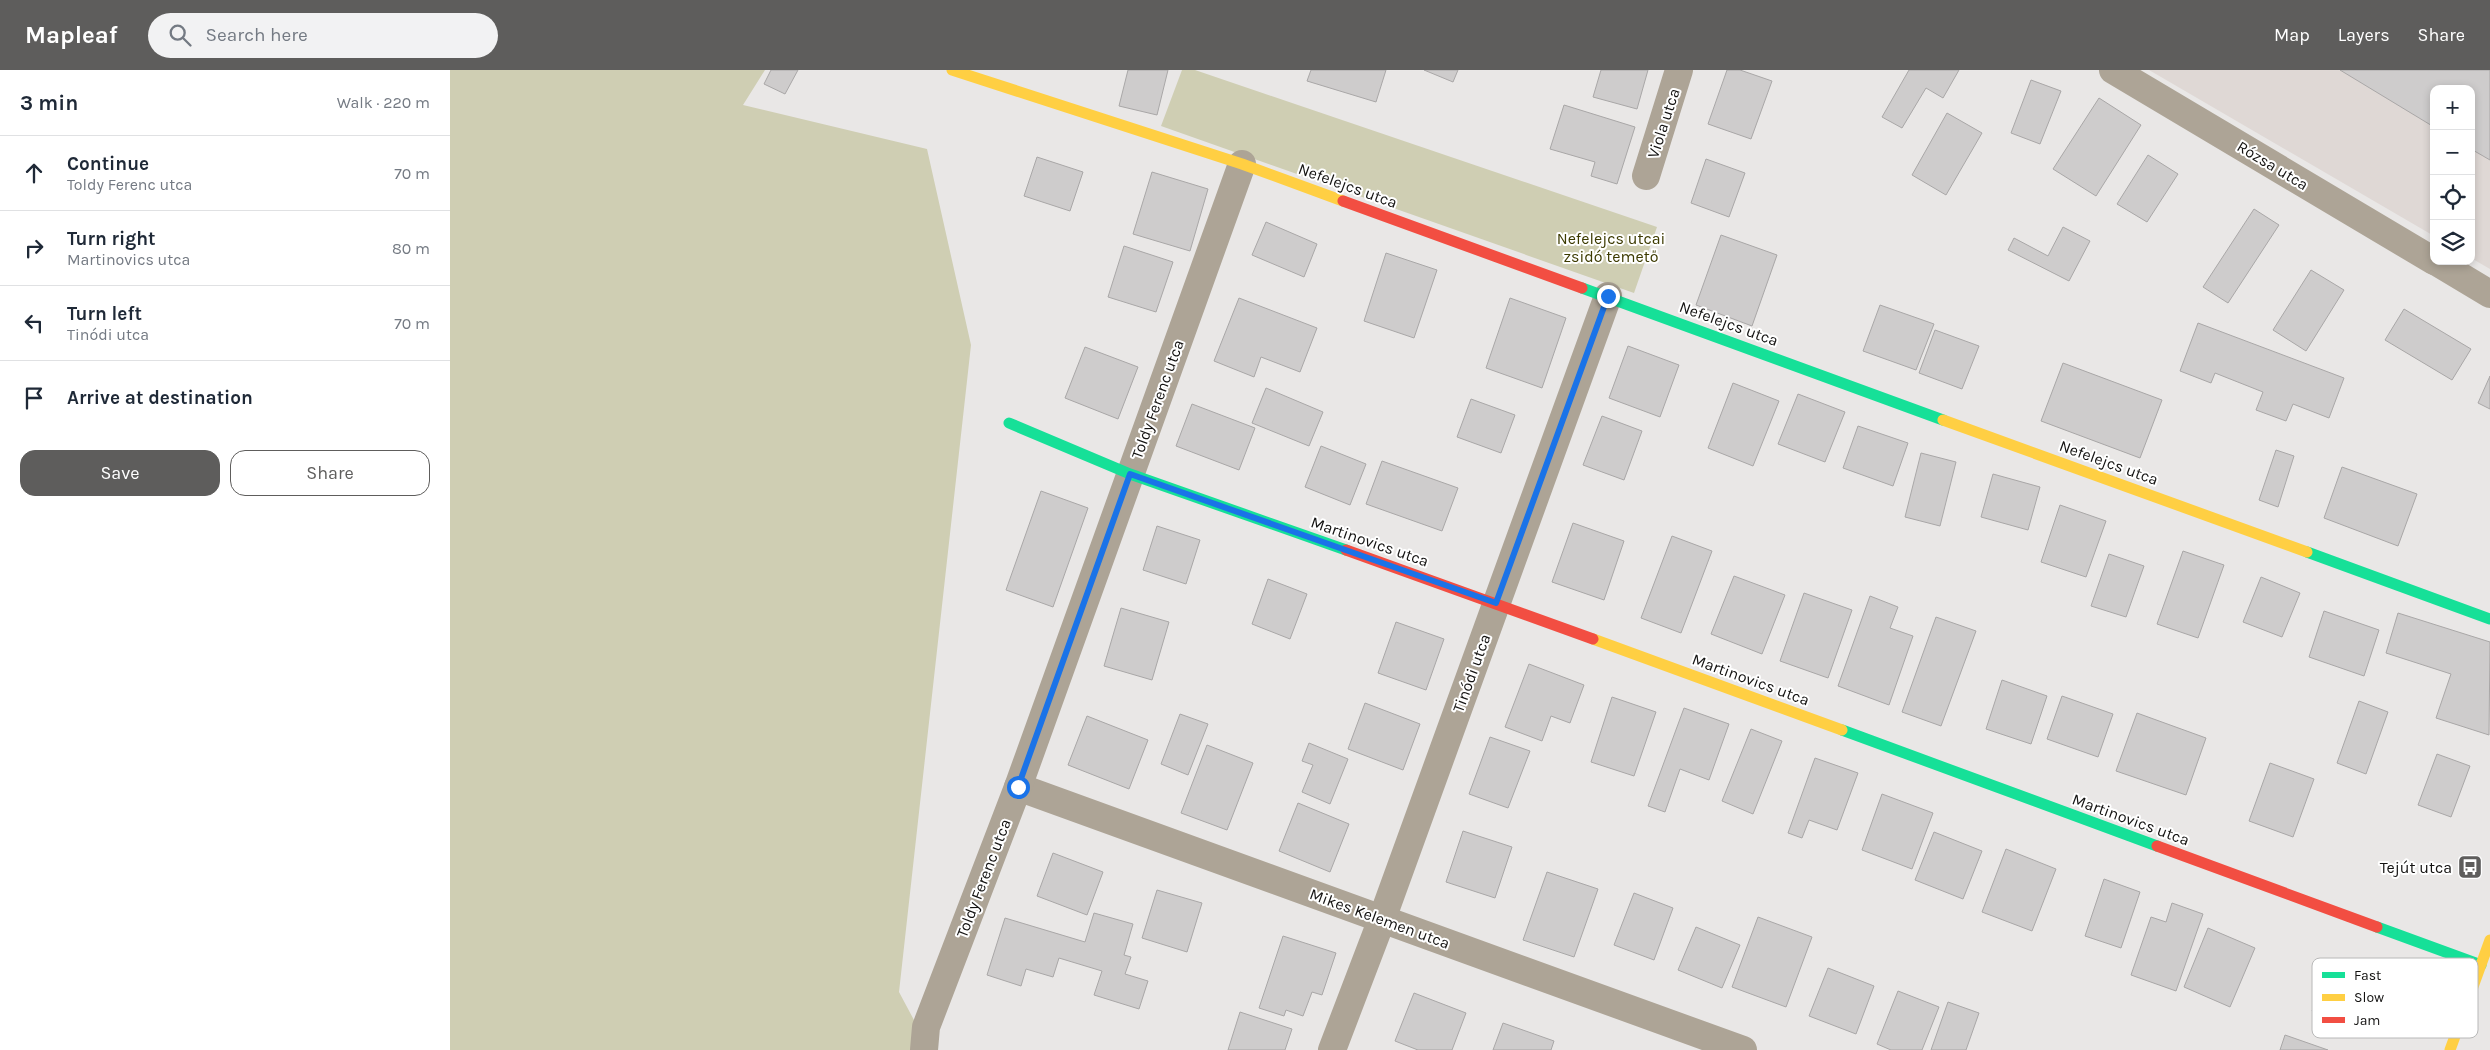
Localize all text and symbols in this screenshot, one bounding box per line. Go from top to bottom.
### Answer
search box [148,13,498,58]
text: Mapleaf [25,21,118,49]
icon: search [166,21,194,49]
text: Search here [206,24,308,46]
text: Map [2274,24,2310,46]
text: Layers [2338,24,2390,46]
text: Share [2418,24,2465,46]
map controls [2430,85,2475,265]
button: + [2430,85,2475,130]
street label: Viola utca [1643,86,1684,161]
text: 3 min [20,91,78,115]
text: Walk · 220 m [337,93,430,112]
button: − [2430,130,2475,175]
street label: Rózsa utca [2234,137,2312,194]
text: Continue [67,153,149,175]
icon: ahead [20,159,48,187]
street label: Nefelejcs utca [1296,159,1400,212]
text: 70 m [394,164,430,183]
text: Toldy Ferenc utca [67,175,192,194]
button: locate [2430,175,2475,220]
button: layers [2430,220,2475,265]
text: Turn right [67,228,156,250]
park label: Nefelejcs utcai zsidó temető [1557,229,1665,266]
icon: right [20,234,48,262]
text: 80 m [392,239,430,258]
text: Martinovics utca [67,250,190,269]
route end [1597,285,1620,308]
street label: Nefelejcs utca [1677,297,1781,350]
text: Turn left [67,303,142,325]
icon: left [20,309,48,337]
text: 70 m [394,314,430,333]
text: Tinódi utca [67,325,149,344]
street label: Toldy Ferenc utca [1127,337,1188,461]
icon: arrive [20,384,48,412]
text: Arrive at destination [67,387,253,409]
street label: Nefelejcs utca [2057,436,2161,489]
button: Save [20,450,220,496]
button: Share [230,450,430,496]
street label: Martinovics utca [1308,512,1431,571]
street label: Tinódi utca [1449,631,1494,715]
street label: Martinovics utca [1690,649,1812,709]
route start [1007,776,1030,799]
street label: Martinovics utca [2070,789,2192,849]
street label: Toldy Ferenc utca [952,816,1015,940]
bus stop icon: Tejút utca [2457,854,2483,880]
place label: Tejút utca [2380,858,2452,877]
street label: Mikes Kelemen utca [1307,884,1453,953]
legend [2312,958,2478,1038]
text: Fast [2354,967,2381,984]
text: Slow [2354,989,2384,1006]
text: Jam [2354,1012,2380,1029]

